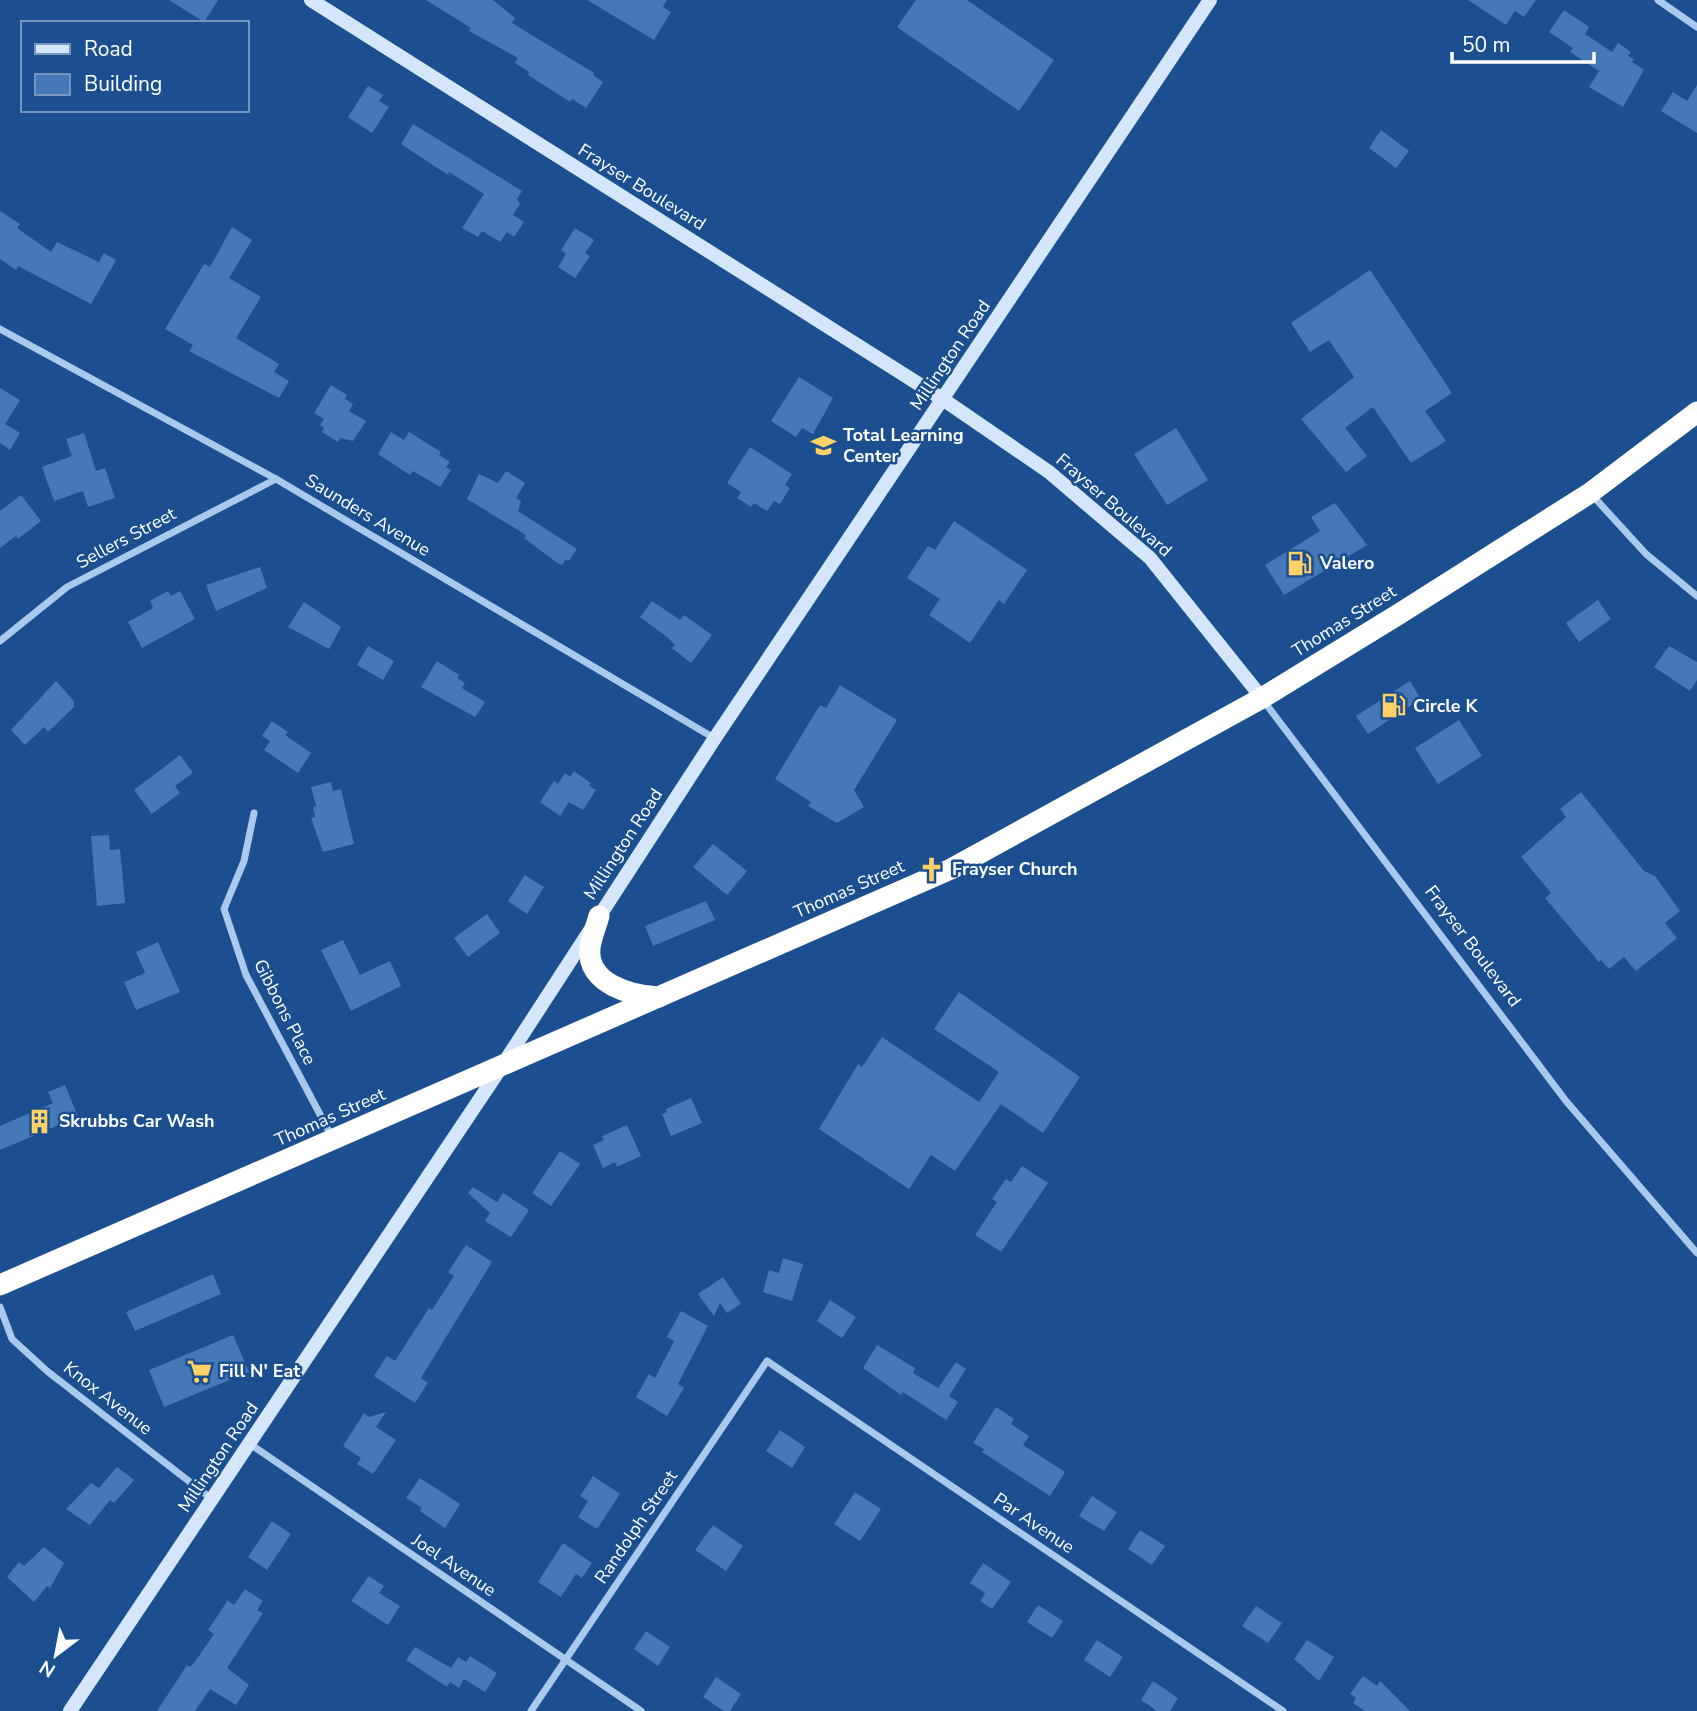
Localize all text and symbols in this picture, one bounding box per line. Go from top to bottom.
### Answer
legend [21,21,248,112]
scale bar [1452,21,1594,65]
text: 50 m [1462,31,1511,59]
text: Road [84,35,133,63]
text: Building [84,70,162,98]
street label: Frayser Boulevard [574,138,710,236]
street label: Millington Road [904,295,996,415]
place label: Total Learning Center [843,423,964,468]
school or university icon: Total Learning Center [809,431,837,459]
street label: Frayser Boulevard [1051,448,1177,562]
street label: Saunders Avenue [301,468,435,562]
street label: Sellers Street [72,501,181,574]
fuel station icon: Valero [1286,549,1314,577]
place label: Valero [1319,551,1374,575]
street label: Thomas Street [1287,579,1401,663]
fuel station icon: Circle K [1379,692,1407,720]
place label: Circle K [1413,694,1478,718]
street label: Millington Road [578,784,668,904]
street label: Thomas Street [790,854,909,924]
church icon: Frayser Church [918,855,946,883]
place label: Frayser Church [952,857,1078,881]
street label: Frayser Boulevard [1419,880,1527,1012]
street label: Gibbons Place [248,955,322,1069]
street label: Thomas Street [271,1082,390,1152]
building icon: Skrubbs Car Wash [25,1107,53,1135]
place label: Skrubbs Car Wash [59,1109,215,1133]
street label: Knox Avenue [59,1356,157,1440]
supermarket icon: Fill N' Eat [185,1357,213,1385]
place label: Fill N' Eat [219,1359,300,1383]
street label: Millington Road [172,1397,264,1517]
street label: Randolph Street [589,1465,683,1588]
street label: Par Avenue [989,1487,1079,1559]
street label: Joel Avenue [406,1527,501,1602]
north arrow [21,1620,91,1690]
text: N [35,1654,60,1683]

